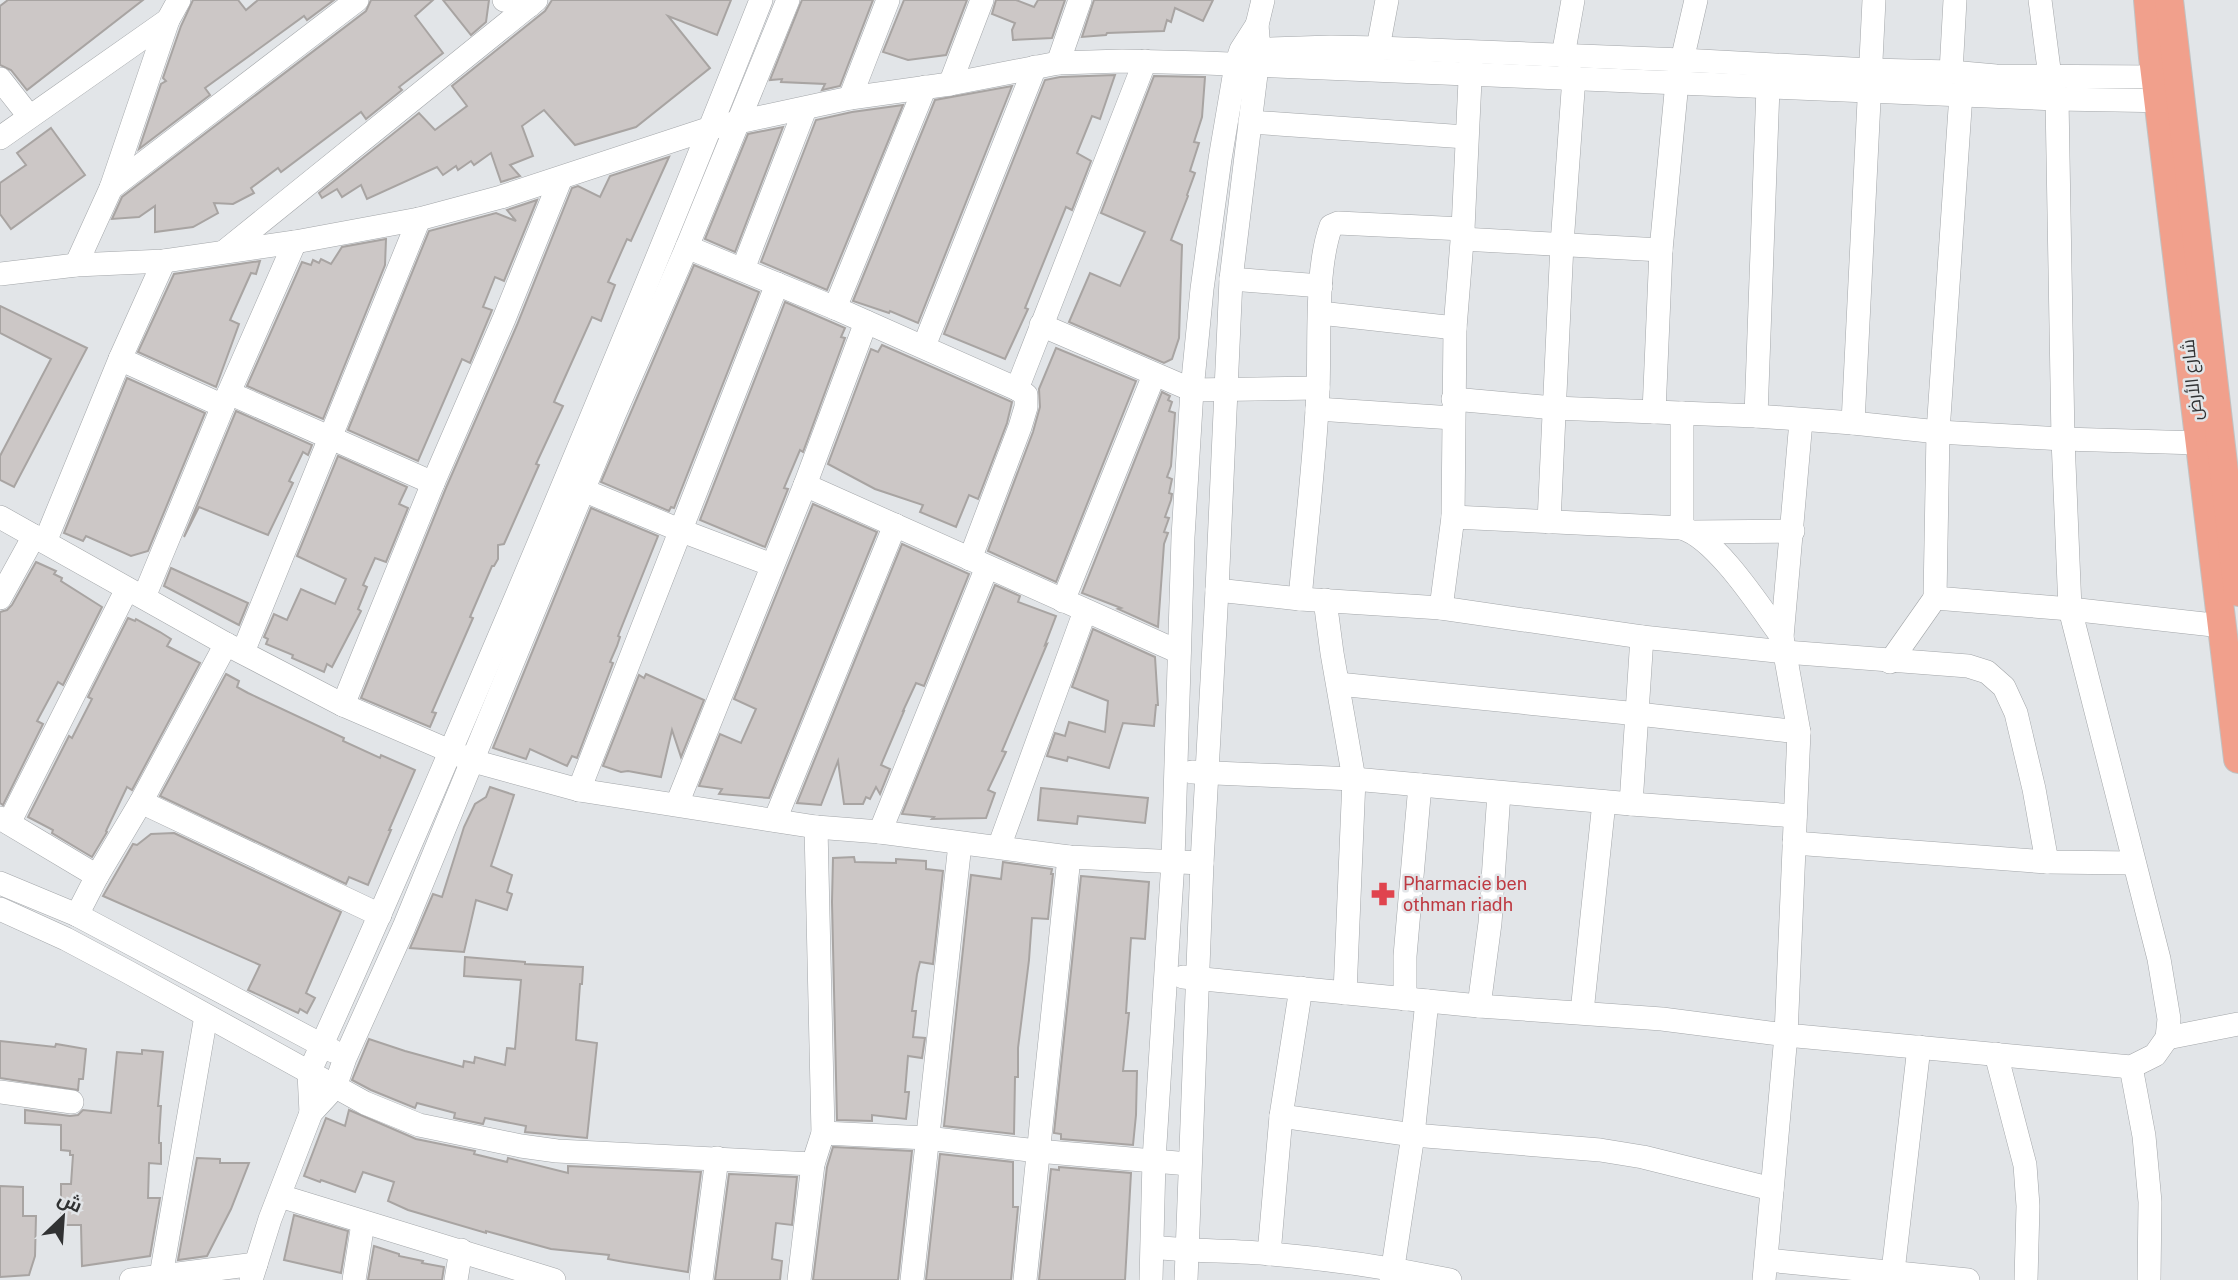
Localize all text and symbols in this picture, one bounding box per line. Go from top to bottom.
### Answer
street label: شارع الأرض [2177,338,2208,422]
place label: Pharmacie ben othman riadh [1403,873,1527,915]
pharmacy icon: Pharmacie ben othman riadh [1369,880,1397,908]
north arrow [28,1182,98,1252]
text: ش [54,1186,86,1218]

